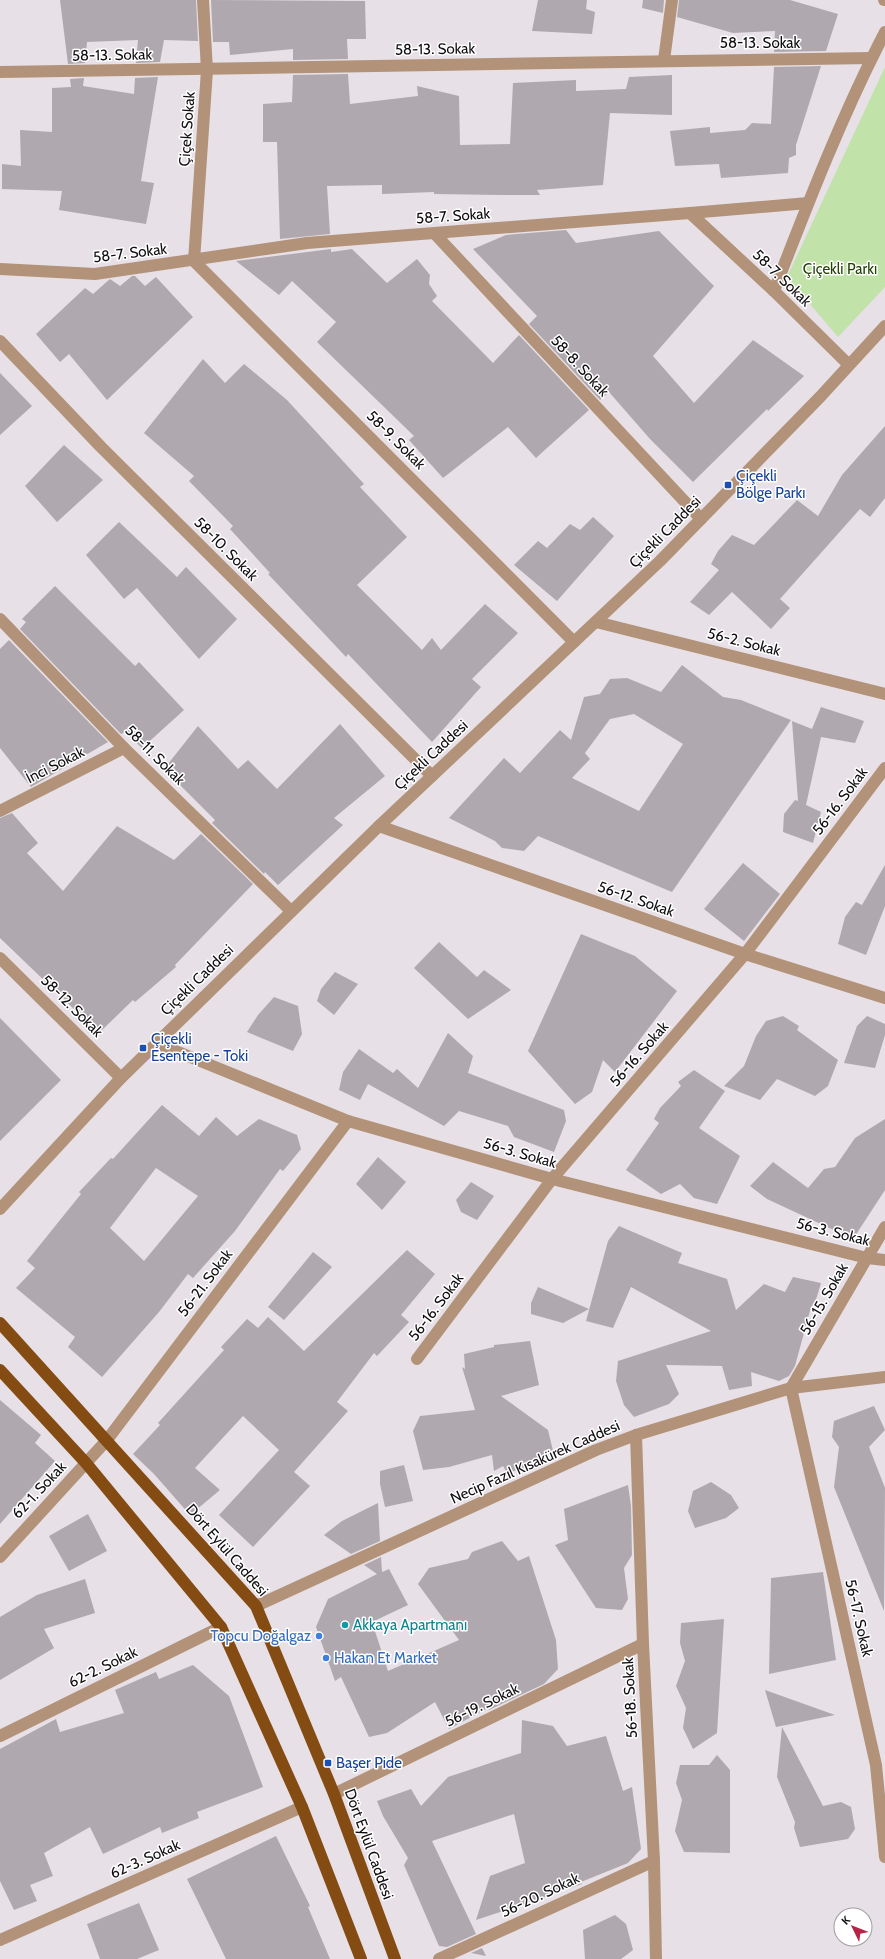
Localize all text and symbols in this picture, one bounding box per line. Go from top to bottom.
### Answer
street label: 58-13. Sokak [720,34,800,52]
street label: 58-13. Sokak [395,39,476,59]
street label: 58-13. Sokak [72,45,153,65]
street label: Çiçek Sokak [175,91,199,167]
street label: 58-7. Sokak [415,204,491,228]
street label: 58-7. Sokak [92,240,168,266]
street label: 58-7. Sokak [749,246,815,310]
park label: Çiçekli Parkı [803,260,877,278]
street label: 58-8. Sokak [547,332,613,400]
street label: 58-9. Sokak [363,407,429,473]
place label: Çiçekli Bölge Parkı [736,467,805,502]
marker: Çiçekli Bölge Parkı [723,480,733,490]
street label: Çiçekli Caddesi [625,492,705,572]
street label: 58-10. Sokak [190,513,262,585]
street label: 56-2. Sokak [706,624,783,660]
street label: Çiçekli Caddesi [390,716,472,794]
street label: 58-11. Sokak [121,721,189,789]
street label: İnci Sokak [22,742,87,787]
street label: 56-16. Sokak [809,763,872,838]
street label: 56-12. Sokak [595,878,677,921]
street label: Çiçekli Caddesi [157,941,237,1019]
street label: 58-12. Sokak [37,971,107,1041]
street label: 56-16. Sokak [606,1018,672,1090]
place label: Çiçekli Esentepe - Toki [151,1030,248,1065]
marker: Çiçekli Esentepe - Toki [138,1043,148,1053]
street label: 56-3. Sokak [481,1134,559,1172]
street label: 56-3. Sokak [794,1214,872,1250]
street label: 56-21. Sokak [174,1246,236,1320]
street label: 56-15. Sokak [796,1260,852,1338]
street label: 56-16. Sokak [405,1269,468,1344]
street label: Necip Fazıl Kısakürek Caddesi [447,1416,623,1508]
street label: 62-1. Sokak [8,1458,70,1522]
street label: Dört Eylül Caddesi [182,1500,272,1600]
street label: 56-17. Sokak [841,1578,877,1659]
place label: Akkaya Apartmanı [353,1616,467,1634]
marker: Akkaya Apartmanı [340,1620,350,1630]
place label: Topcu Doğalgaz [211,1627,311,1645]
marker: Topcu Doğalgaz [314,1631,324,1641]
street label: 62-2. Sokak [66,1643,141,1691]
place label: Hakan Et Market [334,1649,437,1667]
marker: Hakan Et Market [321,1653,331,1663]
street label: 56-18. Sokak [619,1657,641,1739]
street label: 56-19. Sokak [442,1679,522,1731]
place label: Başer Pide [336,1754,402,1772]
marker: Başer Pide [323,1758,333,1768]
street label: Dört Eylül Caddesi [341,1786,397,1902]
street label: 62-3. Sokak [107,1836,183,1882]
street label: 56-20. Sokak [498,1869,583,1921]
north arrow [833,1907,873,1947]
text: K [838,1913,853,1927]

